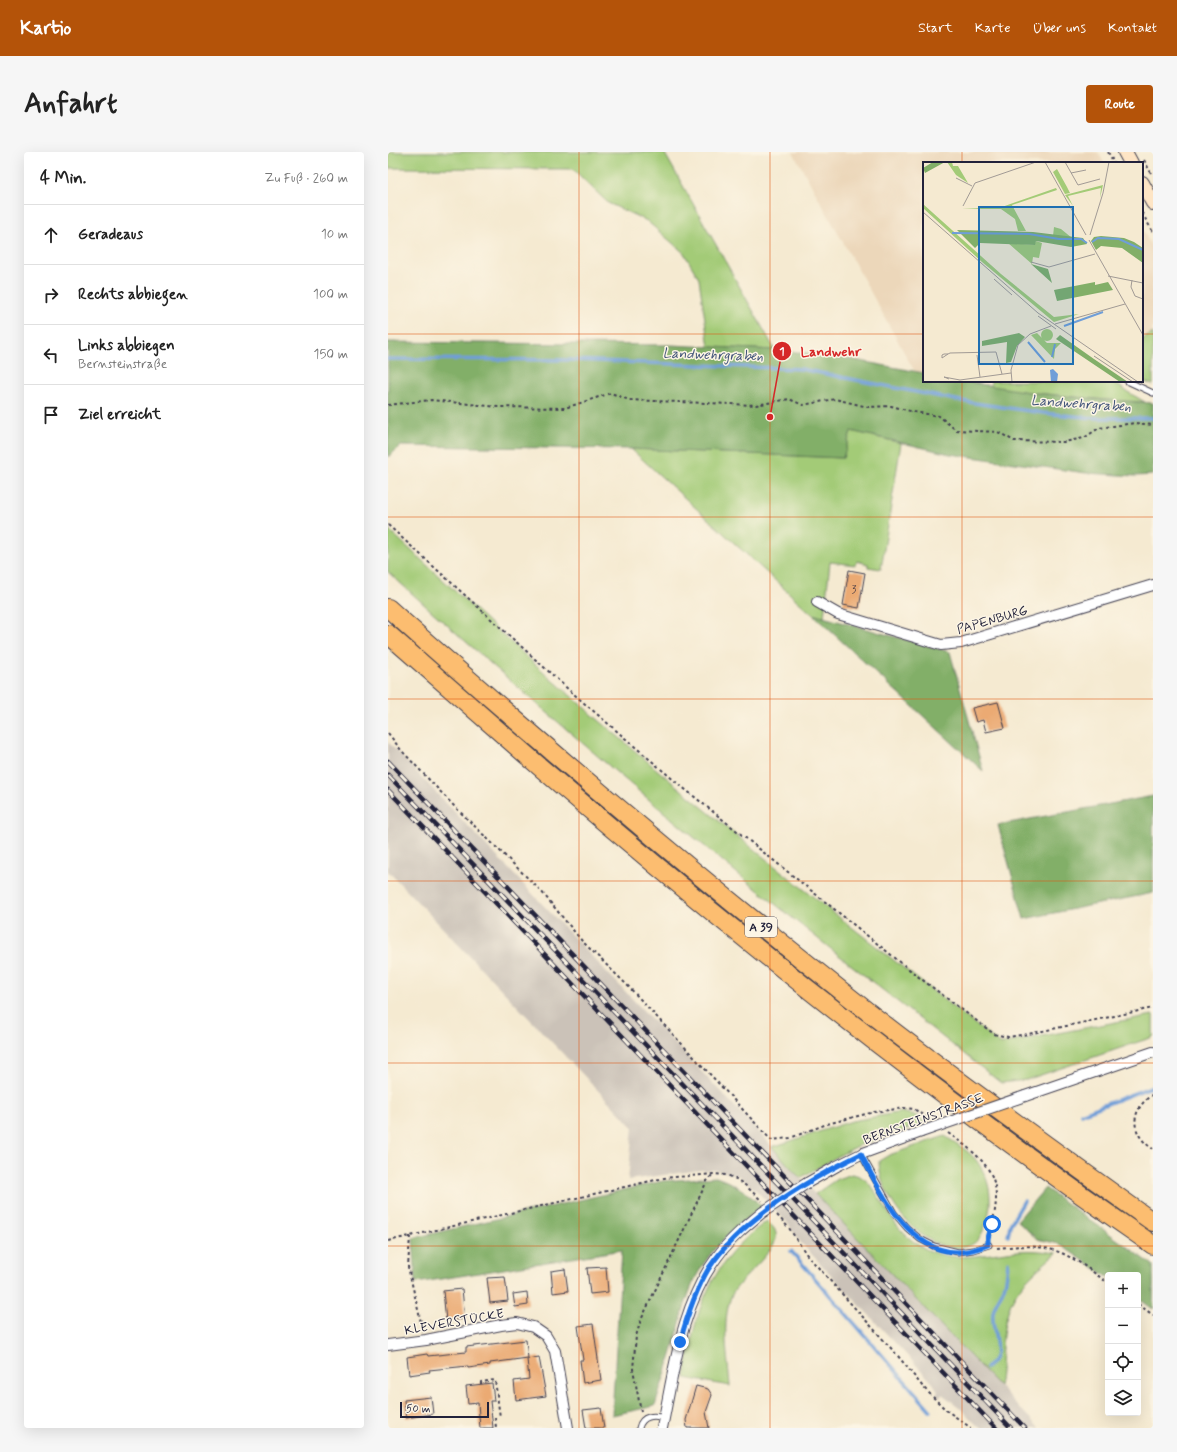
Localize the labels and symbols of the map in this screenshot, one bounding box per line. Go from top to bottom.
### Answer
inset map [923,162,1143,382]
callout: Landwehr [772,338,869,364]
text: Landwehr [801,343,862,361]
water label: Landwehrgraben [662,344,763,367]
text: 1 [779,344,785,360]
water label: Landwehrgraben [1030,392,1132,417]
house number: 3 [852,583,857,597]
street label: PAPENBURG [955,602,1030,639]
road number: A 39 [745,917,777,937]
street label: BERNSTEINSTRASSE [861,1090,986,1149]
route start [983,1215,1001,1233]
street label: KLEVERSTÜCKE [403,1305,506,1340]
route end [671,1333,689,1351]
scale bar [400,1400,489,1419]

